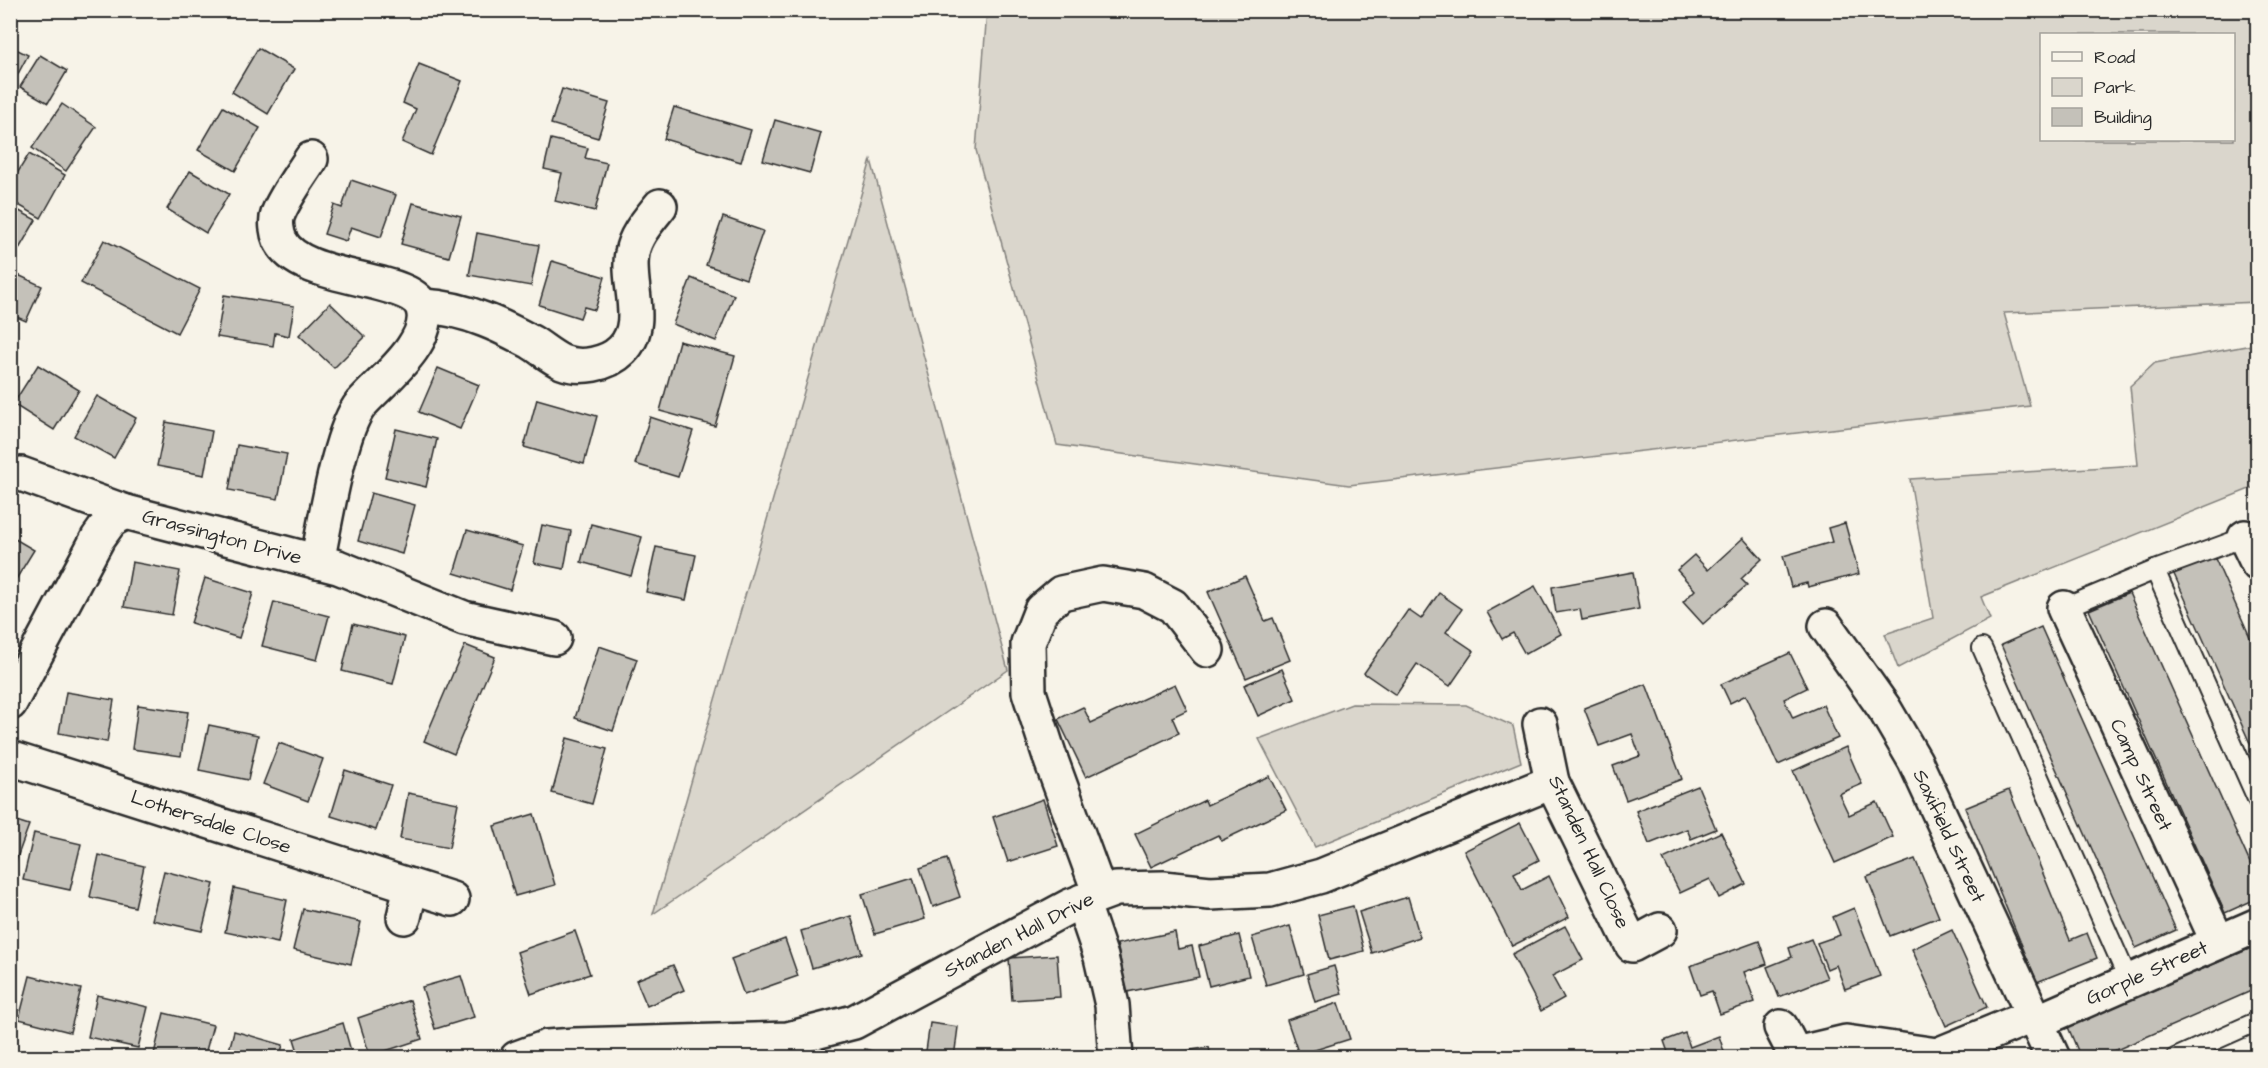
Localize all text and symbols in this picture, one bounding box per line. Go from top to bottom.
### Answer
legend [2040,33,2235,141]
text: Road [2094,45,2135,70]
text: Park [2094,75,2136,100]
text: Building [2094,105,2152,131]
street label: Grassington Drive [139,502,305,573]
street label: Camp Street [2103,714,2179,836]
street label: Saxifield Street [1906,765,1992,907]
street label: Standen Hall Close [1541,771,1637,933]
street label: Lothersdale Close [127,783,295,861]
street label: Standen Hall Drive [939,885,1099,985]
street label: Gorple Street [2081,934,2213,1012]

